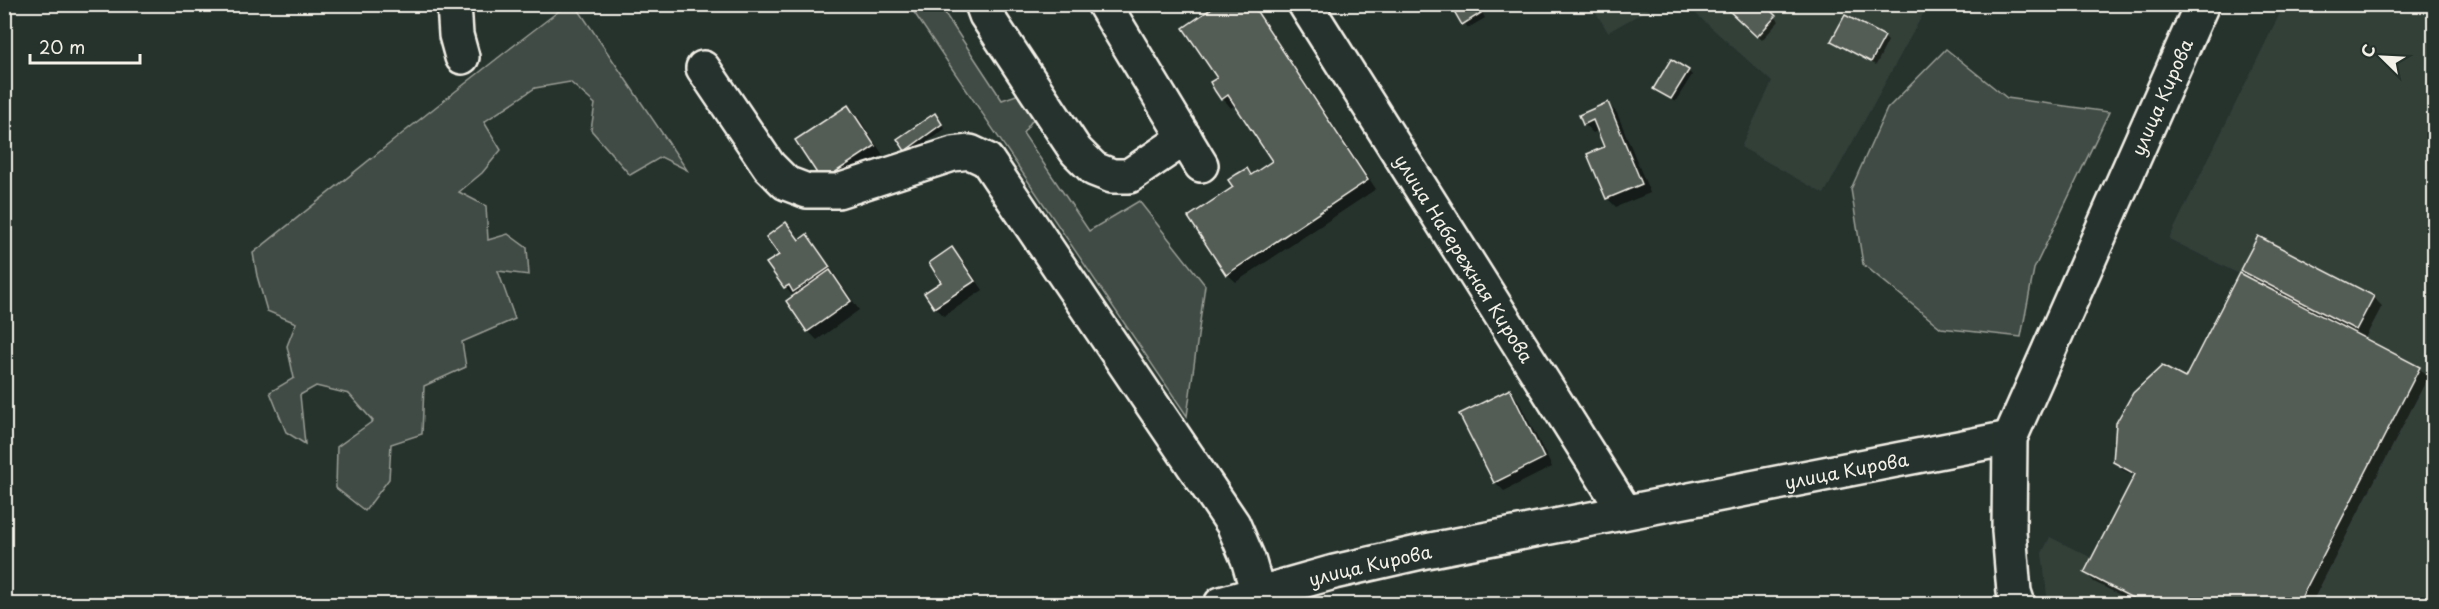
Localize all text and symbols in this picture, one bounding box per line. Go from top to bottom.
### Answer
scale bar [30,27,140,65]
north arrow [2352,27,2412,87]
text: 20 m [39,33,85,60]
street label: улица Кирова [2123,33,2199,160]
text: С [2354,40,2381,61]
street label: улица Набережная Кирова [1389,148,1541,368]
street label: улица Кирова [1782,444,1911,495]
street label: улица Кирова [1305,537,1435,592]

